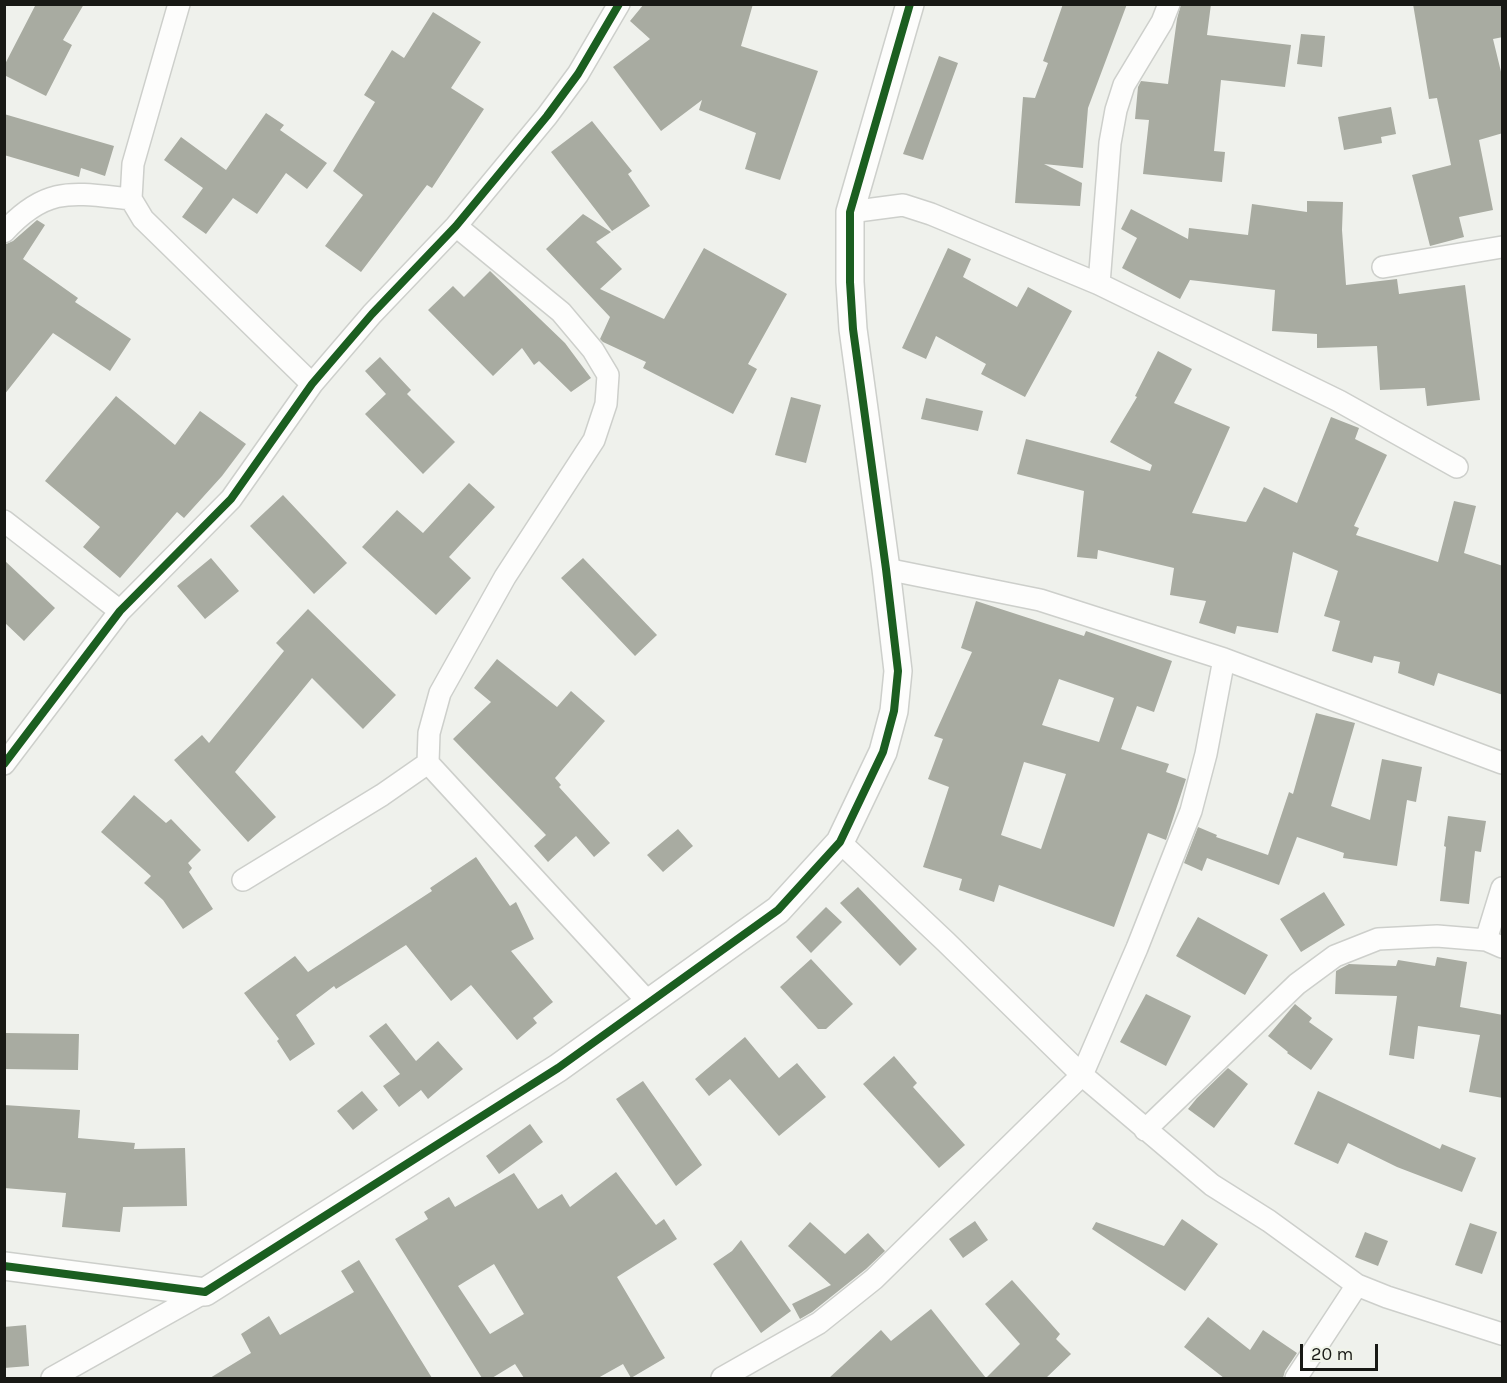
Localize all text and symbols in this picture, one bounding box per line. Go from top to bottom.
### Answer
scale bar [1303,1332,1381,1370]
text: 20 m [1311,1343,1353,1365]

